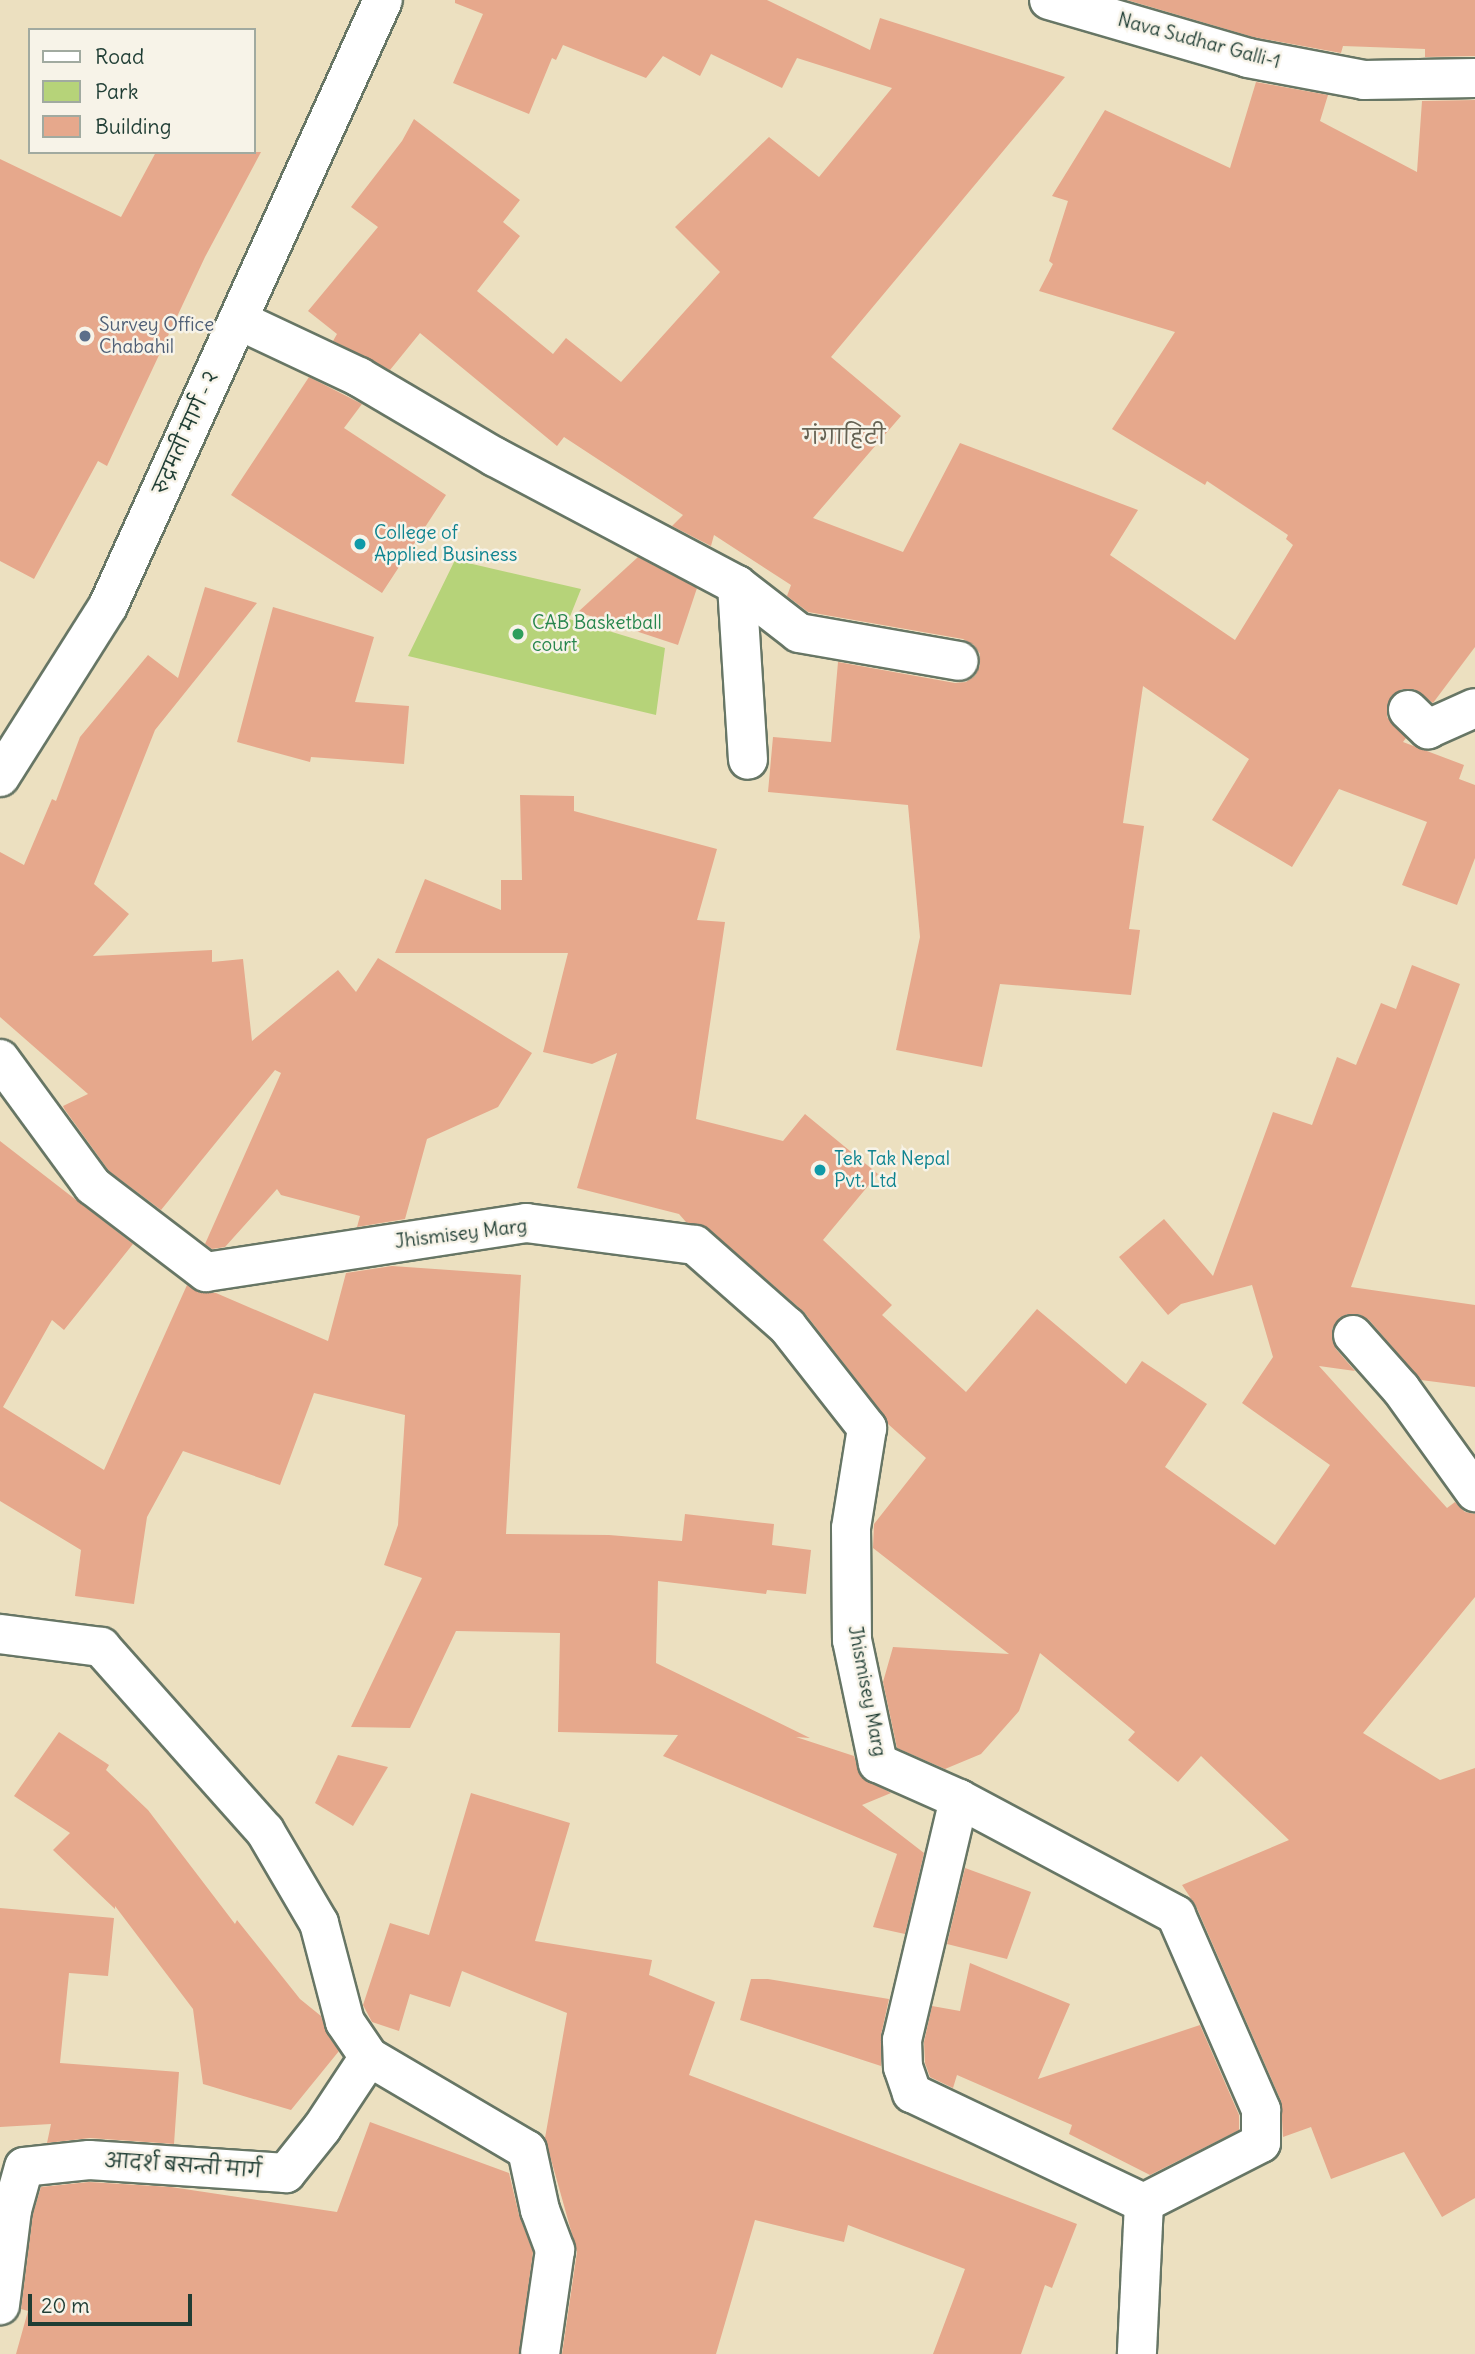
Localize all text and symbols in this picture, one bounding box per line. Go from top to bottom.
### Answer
street label: Nava Sudhar Galli-1 [1115,8,1283,74]
legend [28,28,256,154]
text: Road [95,43,144,70]
text: Park [95,78,138,105]
text: Building [95,113,171,140]
place label: Survey Office Chabahil [99,314,214,358]
marker: Survey Office Chabahil [77,328,93,344]
street label: रुद्रमती मार्ग ‍- २ [149,368,223,498]
district label: गंगाहिटी [803,424,885,450]
place label: College of Applied Business [374,522,517,566]
marker: College of Applied Business [352,536,368,552]
place label: CAB Basketball court [532,612,662,656]
marker: CAB Basketball court [510,626,526,642]
place label: Tek Tak Nepal Pvt. Ltd [834,1148,950,1192]
marker: Tek Tak Nepal Pvt. Ltd [812,1162,828,1178]
street label: Jhismisey Marg [394,1215,528,1253]
street label: Jhismisey Marg [843,1623,891,1759]
street label: आदर्श बसन्ती मार्ग [104,2149,262,2183]
scale bar [32,2280,196,2324]
text: 20 m [41,2292,90,2319]

